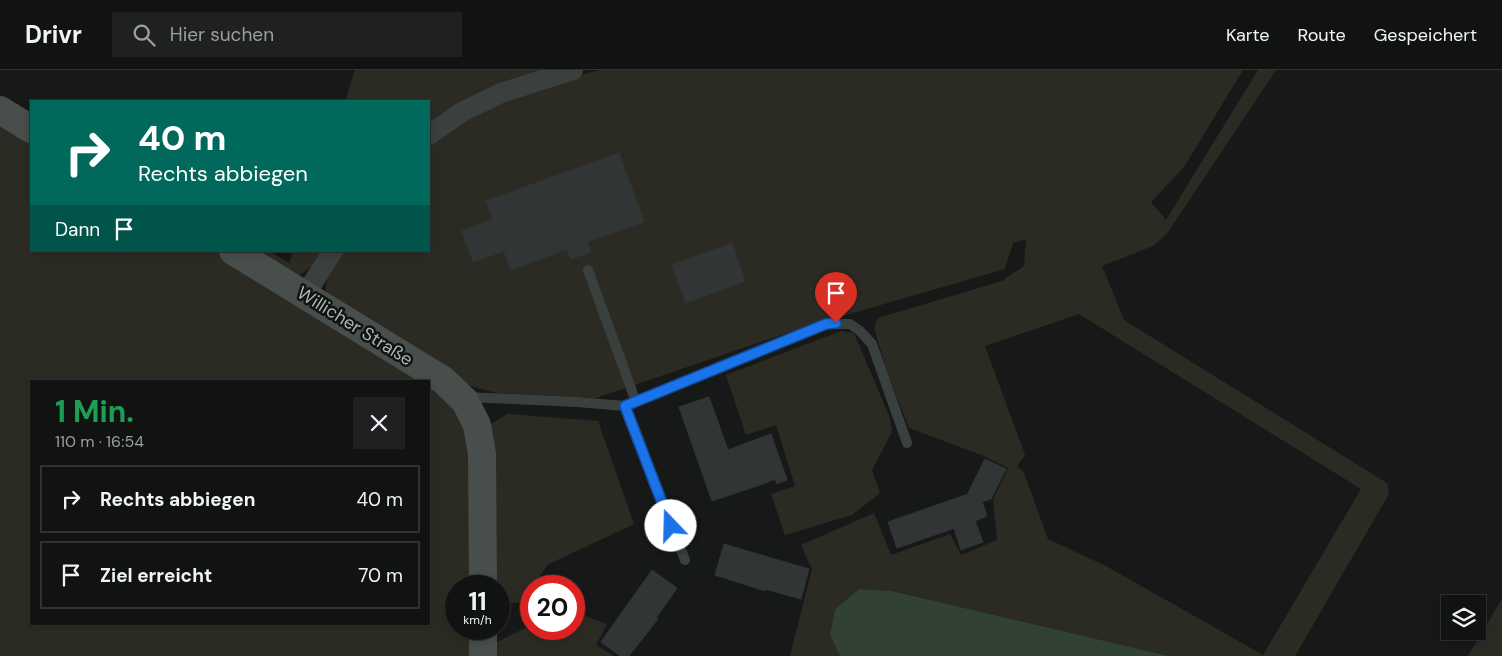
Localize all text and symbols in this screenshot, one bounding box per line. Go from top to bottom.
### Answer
search box [112,12,462,57]
text: Drivr [25,19,82,50]
icon: search [130,21,158,49]
text: Hier suchen [170,22,274,47]
text: Karte [1226,23,1270,47]
text: Route [1298,23,1346,47]
text: Gespeichert [1374,23,1477,47]
text: 40 m [138,115,227,161]
icon: right [55,120,120,185]
text: Rechts abbiegen [138,159,308,188]
icon: arrive [110,215,138,243]
text: Dann [55,217,100,242]
pin [815,272,857,323]
icon: arrive [822,279,850,307]
street label: Willicher Straße [293,281,417,371]
text: 1 Min. [55,392,134,431]
button: close [353,397,405,449]
text: 110 m · 16:54 [55,431,144,452]
icon: right [57,485,85,513]
text: Rechts abbiegen [100,487,255,512]
text: 40 m [356,487,403,512]
position arrow [644,499,696,551]
icon: arrive [57,561,85,589]
text: Ziel erreicht [100,563,212,588]
text: 70 m [358,563,403,588]
speed limit sign: 20 [520,575,585,640]
text: 11 [468,585,487,618]
map controls [1441,595,1486,640]
button: layers [1441,595,1486,640]
text: km/h [463,612,492,628]

